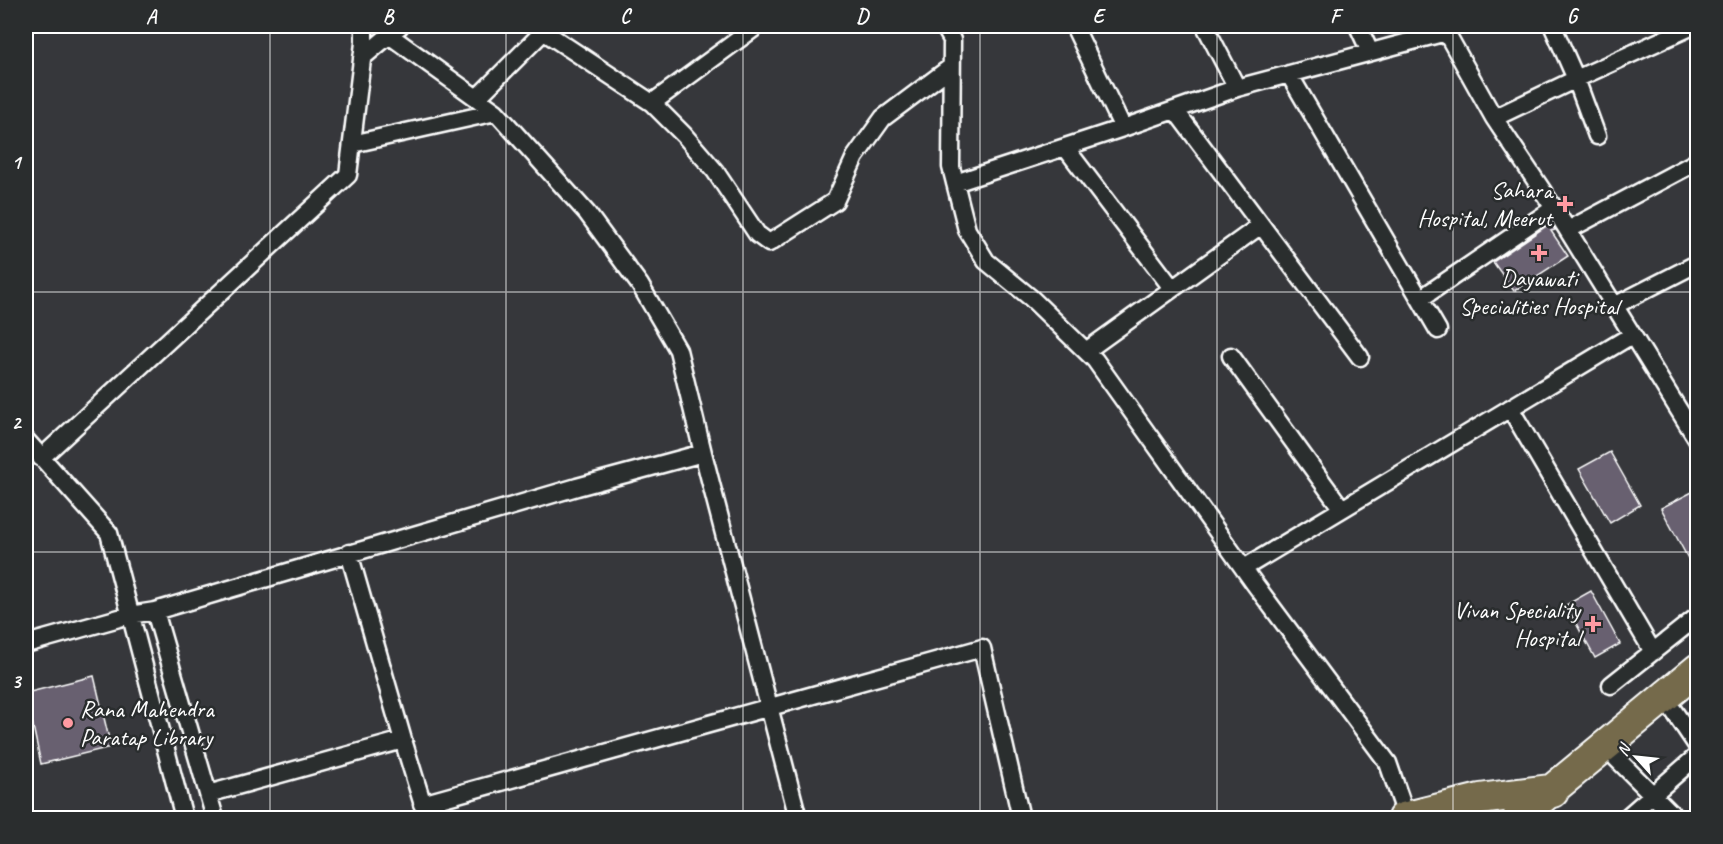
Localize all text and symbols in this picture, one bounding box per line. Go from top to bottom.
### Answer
text: A [146,4,158,29]
text: B [383,4,395,29]
text: C [620,4,632,29]
text: D [856,4,870,29]
text: E [1093,4,1107,29]
text: F [1330,4,1344,29]
text: G [1567,4,1580,29]
text: 1 [12,150,23,175]
place label: Sahara Hospital, Meerut [1418,175,1554,233]
marker: Sahara Hospital, Meerut [1556,195,1574,213]
marker: Dayawati Specialities Hospital [1530,244,1548,262]
place label: Dayawati Specialities Hospital [1459,263,1623,321]
text: 2 [12,410,23,435]
place label: Vivan Speciality Hospital [1453,595,1584,653]
marker: Vivan Speciality Hospital [1584,615,1602,633]
text: 3 [12,669,23,694]
place label: Rana Mahendra Paratap Library [80,694,215,752]
marker: Rana Mahendra Paratap Library [61,716,75,730]
north arrow [1606,727,1666,787]
text: N [1612,739,1636,760]

